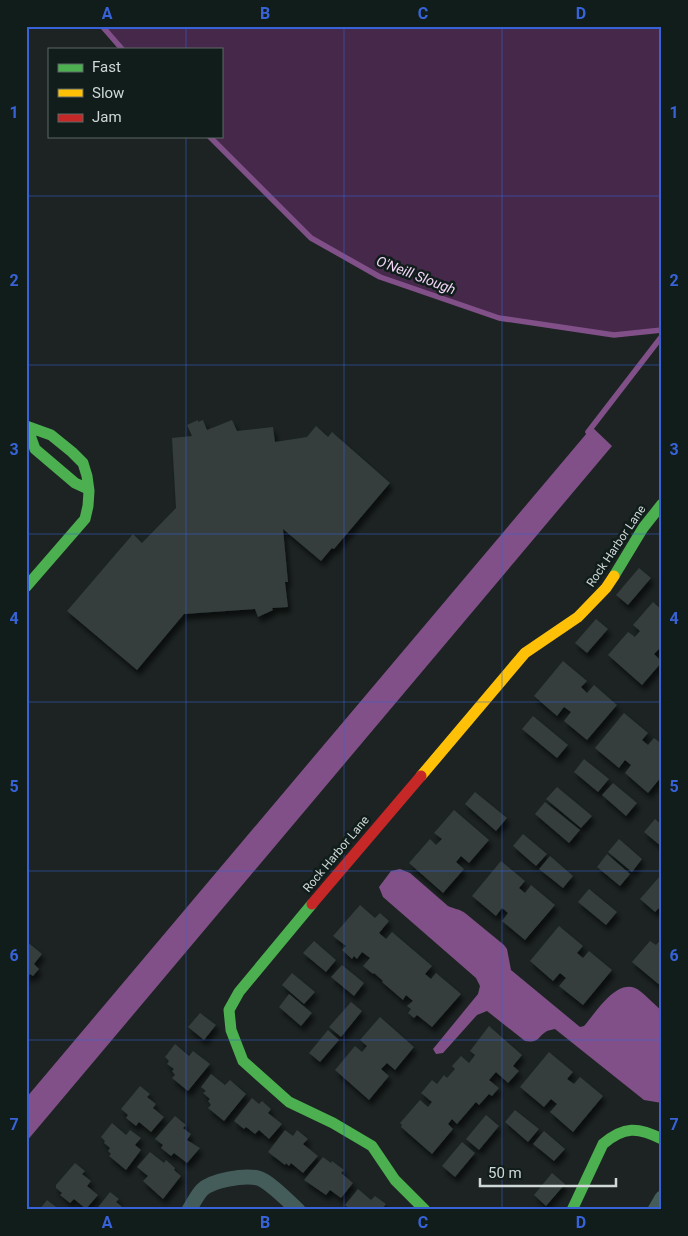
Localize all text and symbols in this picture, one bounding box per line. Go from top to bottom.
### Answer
text: A [102,4,113,23]
text: B [260,4,270,23]
text: C [418,4,428,23]
text: D [576,4,586,23]
legend [48,48,222,138]
text: Fast [92,58,121,76]
text: Slow [92,84,124,102]
text: 1 [9,103,19,122]
text: 1 [669,103,679,122]
text: Jam [92,108,122,126]
water label: O'Neill Slough [374,253,458,297]
text: 2 [9,271,19,290]
text: 2 [669,271,679,290]
text: 3 [9,440,19,459]
text: 3 [669,440,679,459]
street label: Rock Harbor Lane [584,503,648,589]
text: 4 [9,609,19,628]
text: 4 [669,609,679,628]
text: 5 [9,777,19,796]
text: 5 [669,777,679,796]
street label: Rock Harbor Lane [300,813,372,895]
text: 6 [9,946,19,965]
text: 6 [669,946,679,965]
text: 7 [9,1115,19,1134]
text: 7 [669,1115,679,1134]
scale bar [480,1156,617,1188]
text: 50 m [488,1164,522,1182]
text: A [102,1213,113,1232]
text: B [260,1213,270,1232]
text: C [418,1213,428,1232]
text: D [576,1213,586,1232]

